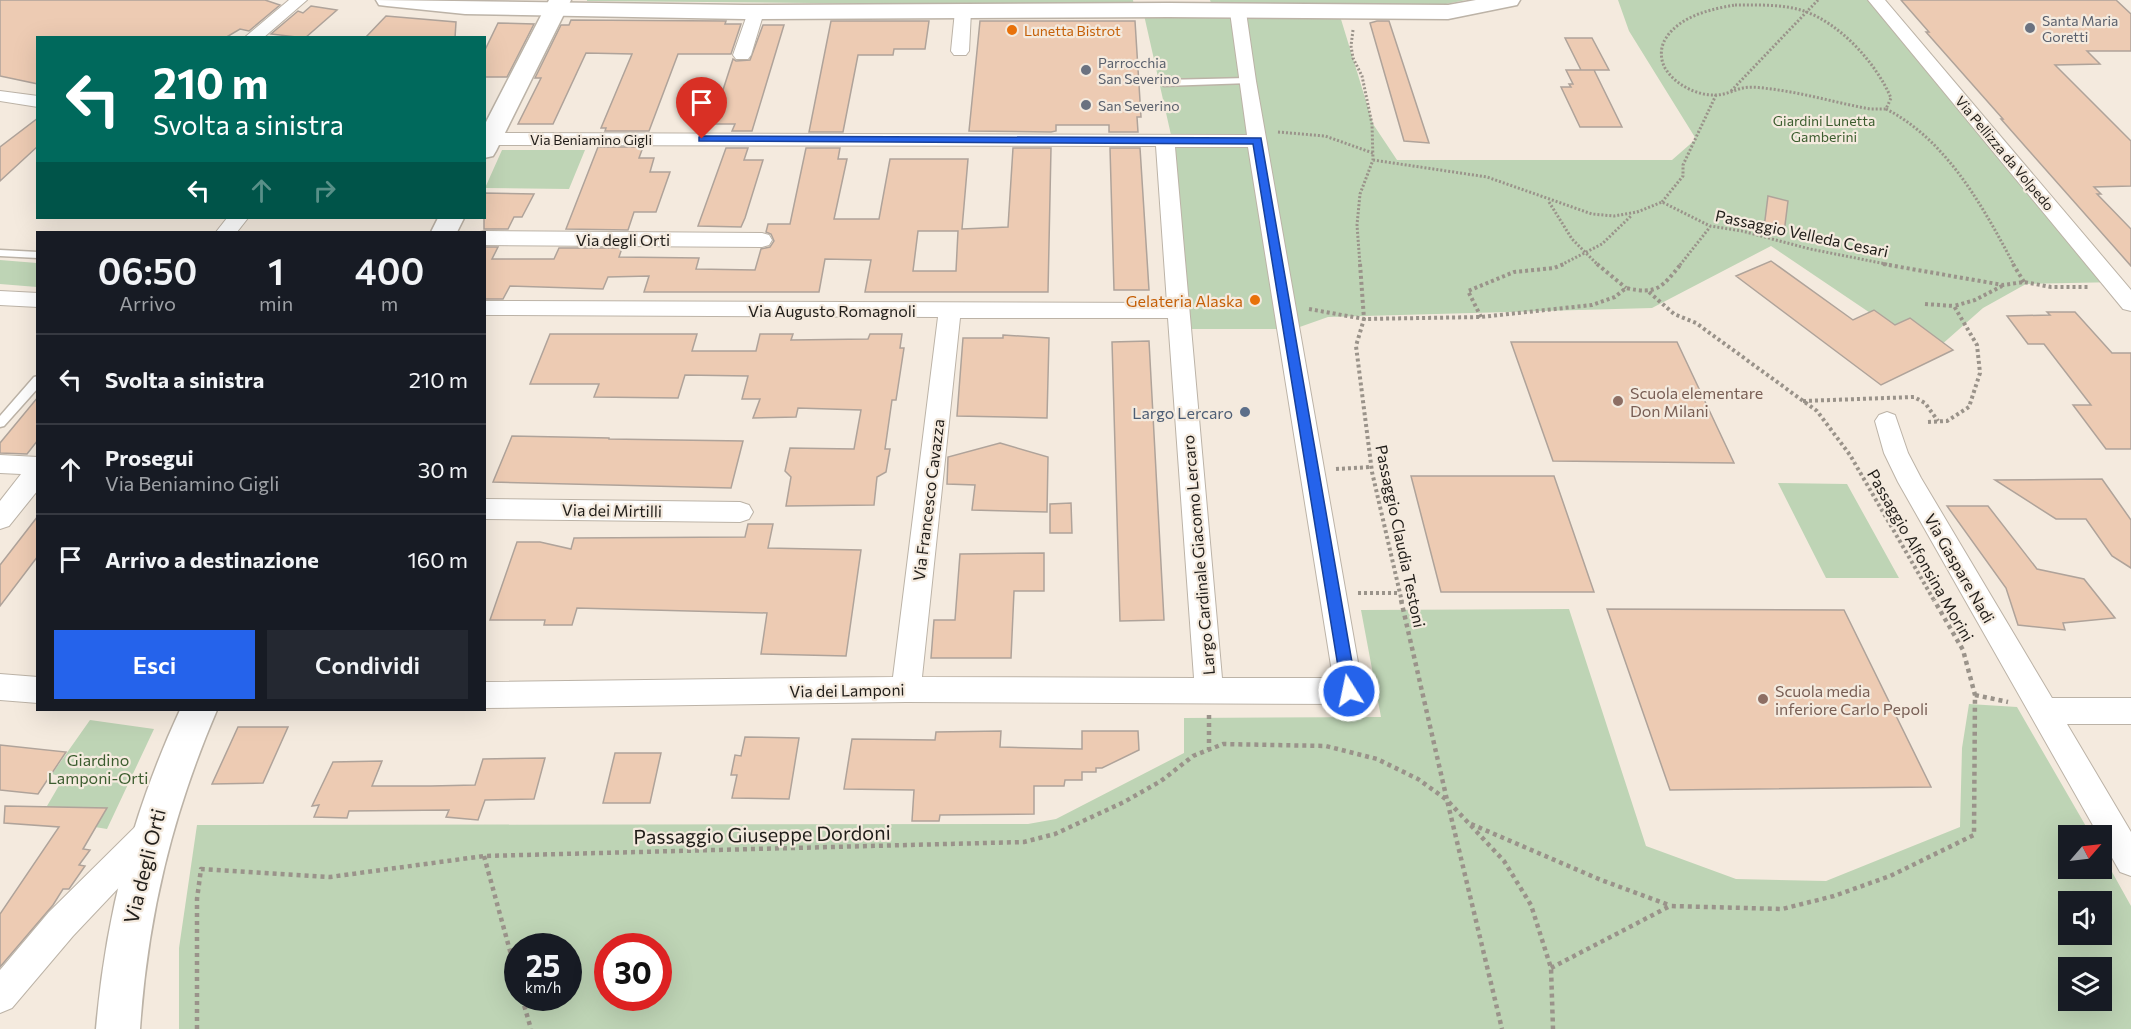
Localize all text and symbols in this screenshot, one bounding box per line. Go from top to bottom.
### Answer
place label: Santa Maria Goretti [2042,12,2118,45]
marker: Santa Maria Goretti [2023,21,2037,35]
place label: Lunetta Bistrot [1024,22,1121,39]
marker: Lunetta Bistrot [1005,23,1019,37]
place label: Parrocchia San Severino [1098,54,1180,87]
text: 210 m [153,56,268,108]
icon: left [54,60,132,138]
marker: Parrocchia San Severino [1079,63,1093,77]
pin [676,77,727,139]
icon: arrive [685,86,718,119]
street label: Via Pellizza da Volpedo [1952,92,2058,214]
place label: San Severino [1098,97,1180,114]
marker: San Severino [1079,98,1093,112]
text: Svolta a sinistra [153,108,344,141]
park label: Giardini Lunetta Gamberini [1773,112,1875,145]
street label: Via Beniamino Gigli [530,131,652,148]
icon: left [182,174,215,207]
icon: ahead [245,174,278,207]
icon: right [308,174,341,207]
street label: Passaggio Velleda Cesari [1714,205,1890,261]
street label: Via degli Orti [576,230,670,249]
text: 06:50 [98,248,197,292]
text: 1 [268,248,284,292]
text: 400 [355,248,424,292]
text: Arrivo [119,291,176,315]
text: min [259,291,293,315]
text: m [381,291,398,315]
place label: Gelateria Alaska [1126,291,1243,310]
marker: Gelateria Alaska [1248,293,1262,307]
street label: Via Augusto Romagnoli [748,301,916,320]
icon: left [54,363,87,396]
text: Svolta a sinistra [105,366,264,393]
text: 210 m [409,366,468,393]
place label: Scuola elementare Don Milani [1630,383,1763,420]
marker: Scuola elementare Don Milani [1611,394,1625,408]
place label: Largo Lercaro [1132,403,1233,422]
marker: Largo Lercaro [1238,405,1252,419]
street label: Via Francesco Cavazza [909,418,947,582]
street label: Largo Cardinale Giacomo Lercaro [1178,434,1218,676]
street label: Passaggio Claudia Testoni [1372,443,1430,629]
text: Prosegui [105,444,194,471]
icon: ahead [54,453,87,486]
text: 30 m [418,456,468,483]
street label: Passaggio Alfonsina Morini [1864,465,1978,645]
text: Via Beniamino Gigli [105,471,279,495]
street label: Via dei Mirtilli [562,500,662,520]
street label: Via Gaspare Nadi [1921,510,1999,626]
icon: arrive [54,543,87,576]
text: Arrivo a destinazione [105,546,319,573]
text: 160 m [407,546,468,573]
button: Esci [54,630,255,699]
button: Condividi [267,630,468,699]
position arrow [1317,659,1381,723]
street label: Via dei Lamponi [789,679,905,701]
place label: Scuola media inferiore Carlo Pepoli [1775,681,1928,718]
marker: Scuola media inferiore Carlo Pepoli [1756,692,1770,706]
park label: Giardino Lamponi-Orti [48,750,148,787]
street label: Via degli Orti [118,806,170,926]
street label: Passaggio Giuseppe Dordoni [633,820,891,848]
north arrow [2058,825,2112,879]
map controls [2058,825,2112,1011]
button: sound [2058,891,2112,945]
speed limit sign: 30 [594,933,672,1011]
text: 25 [526,946,560,983]
button: layers [2058,957,2112,1011]
text: km/h [525,978,561,996]

